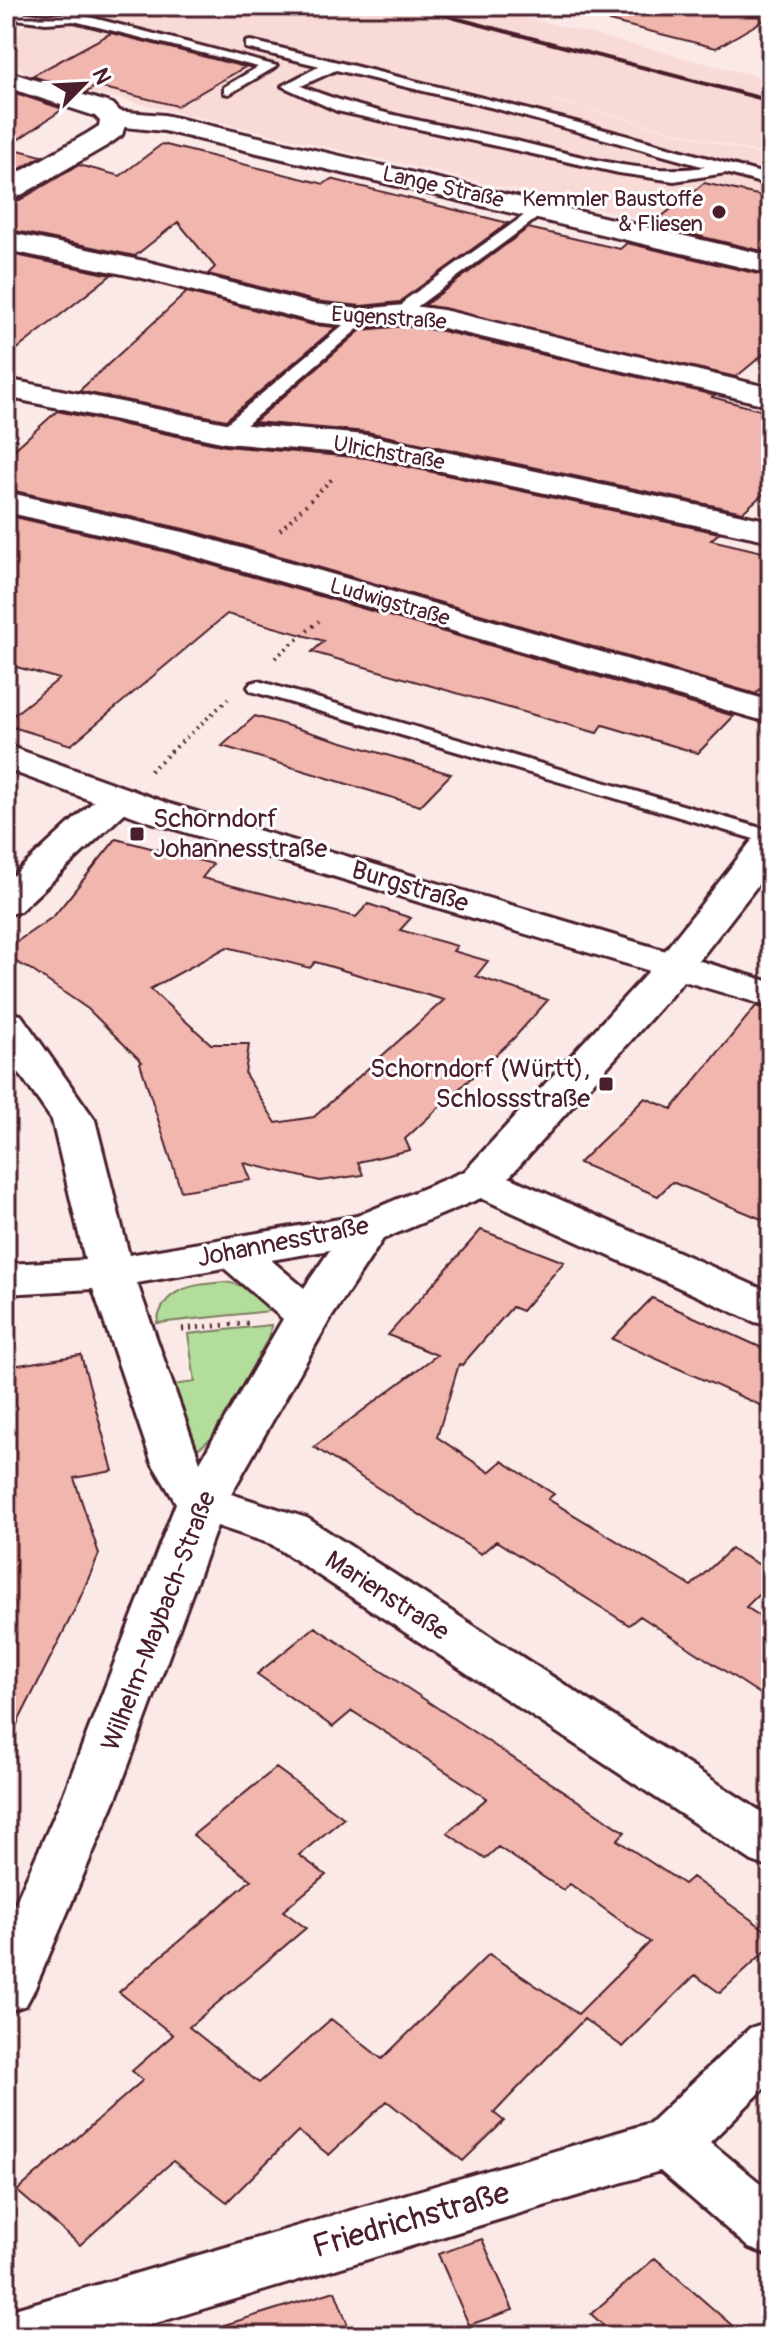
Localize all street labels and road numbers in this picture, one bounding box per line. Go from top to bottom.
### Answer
street label: Lange Straße [380,159,507,215]
street label: Eugenstraße [330,300,448,336]
street label: Ulrichstraße [331,429,447,477]
street label: Ludwigstraße [327,571,453,633]
street label: Burgstraße [348,854,473,920]
street label: Johannesstraße [194,1210,372,1274]
street label: Wilhelm-Maybach-Straße [95,1486,223,1755]
street label: Marienstraße [319,1544,455,1648]
street label: Friedrichstraße [308,2173,514,2267]

